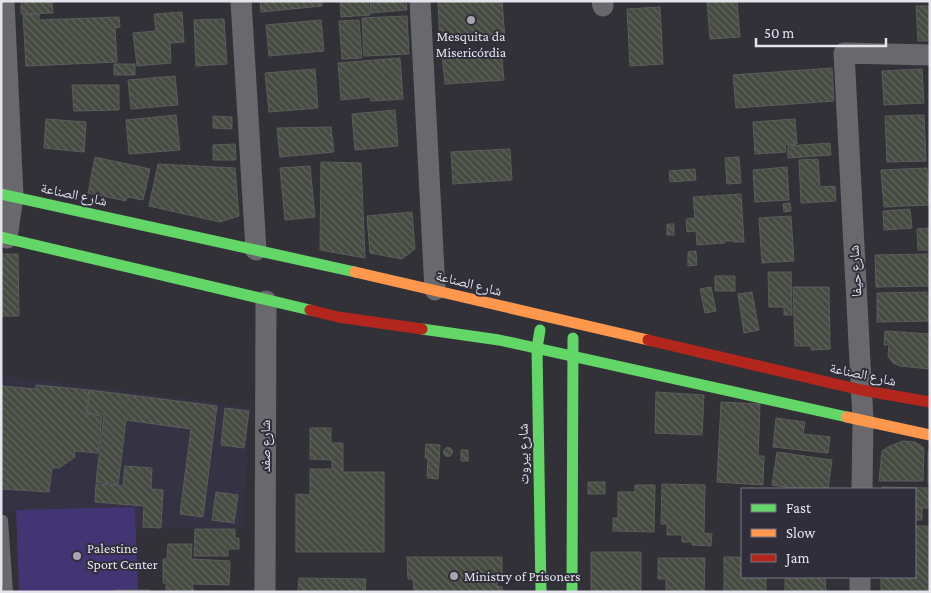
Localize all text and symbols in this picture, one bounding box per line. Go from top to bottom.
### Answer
marker: Mesquita da Misericórdia [465,14,477,26]
scale bar [756,15,886,47]
text: 50 m [764,25,794,41]
place label: Mesquita da Misericórdia [436,28,507,60]
street label: شارع الصناعة [39,179,109,211]
street label: شارع حيفا [846,244,866,297]
street label: شارع الصناعة [434,267,504,301]
street label: شارع الصناعة [828,359,898,391]
street label: شارع صفد [257,420,275,472]
street label: شارع بيروت [514,423,534,485]
legend [741,488,916,578]
text: Fast [786,500,812,516]
text: Slow [786,525,816,541]
place label: Palestine Sport Center [87,540,158,572]
marker: Palestine Sport Center [71,550,83,562]
text: Jam [784,550,809,567]
place label: Ministry of Prisoners [464,568,581,584]
marker: Ministry of Prisoners [448,570,460,582]

